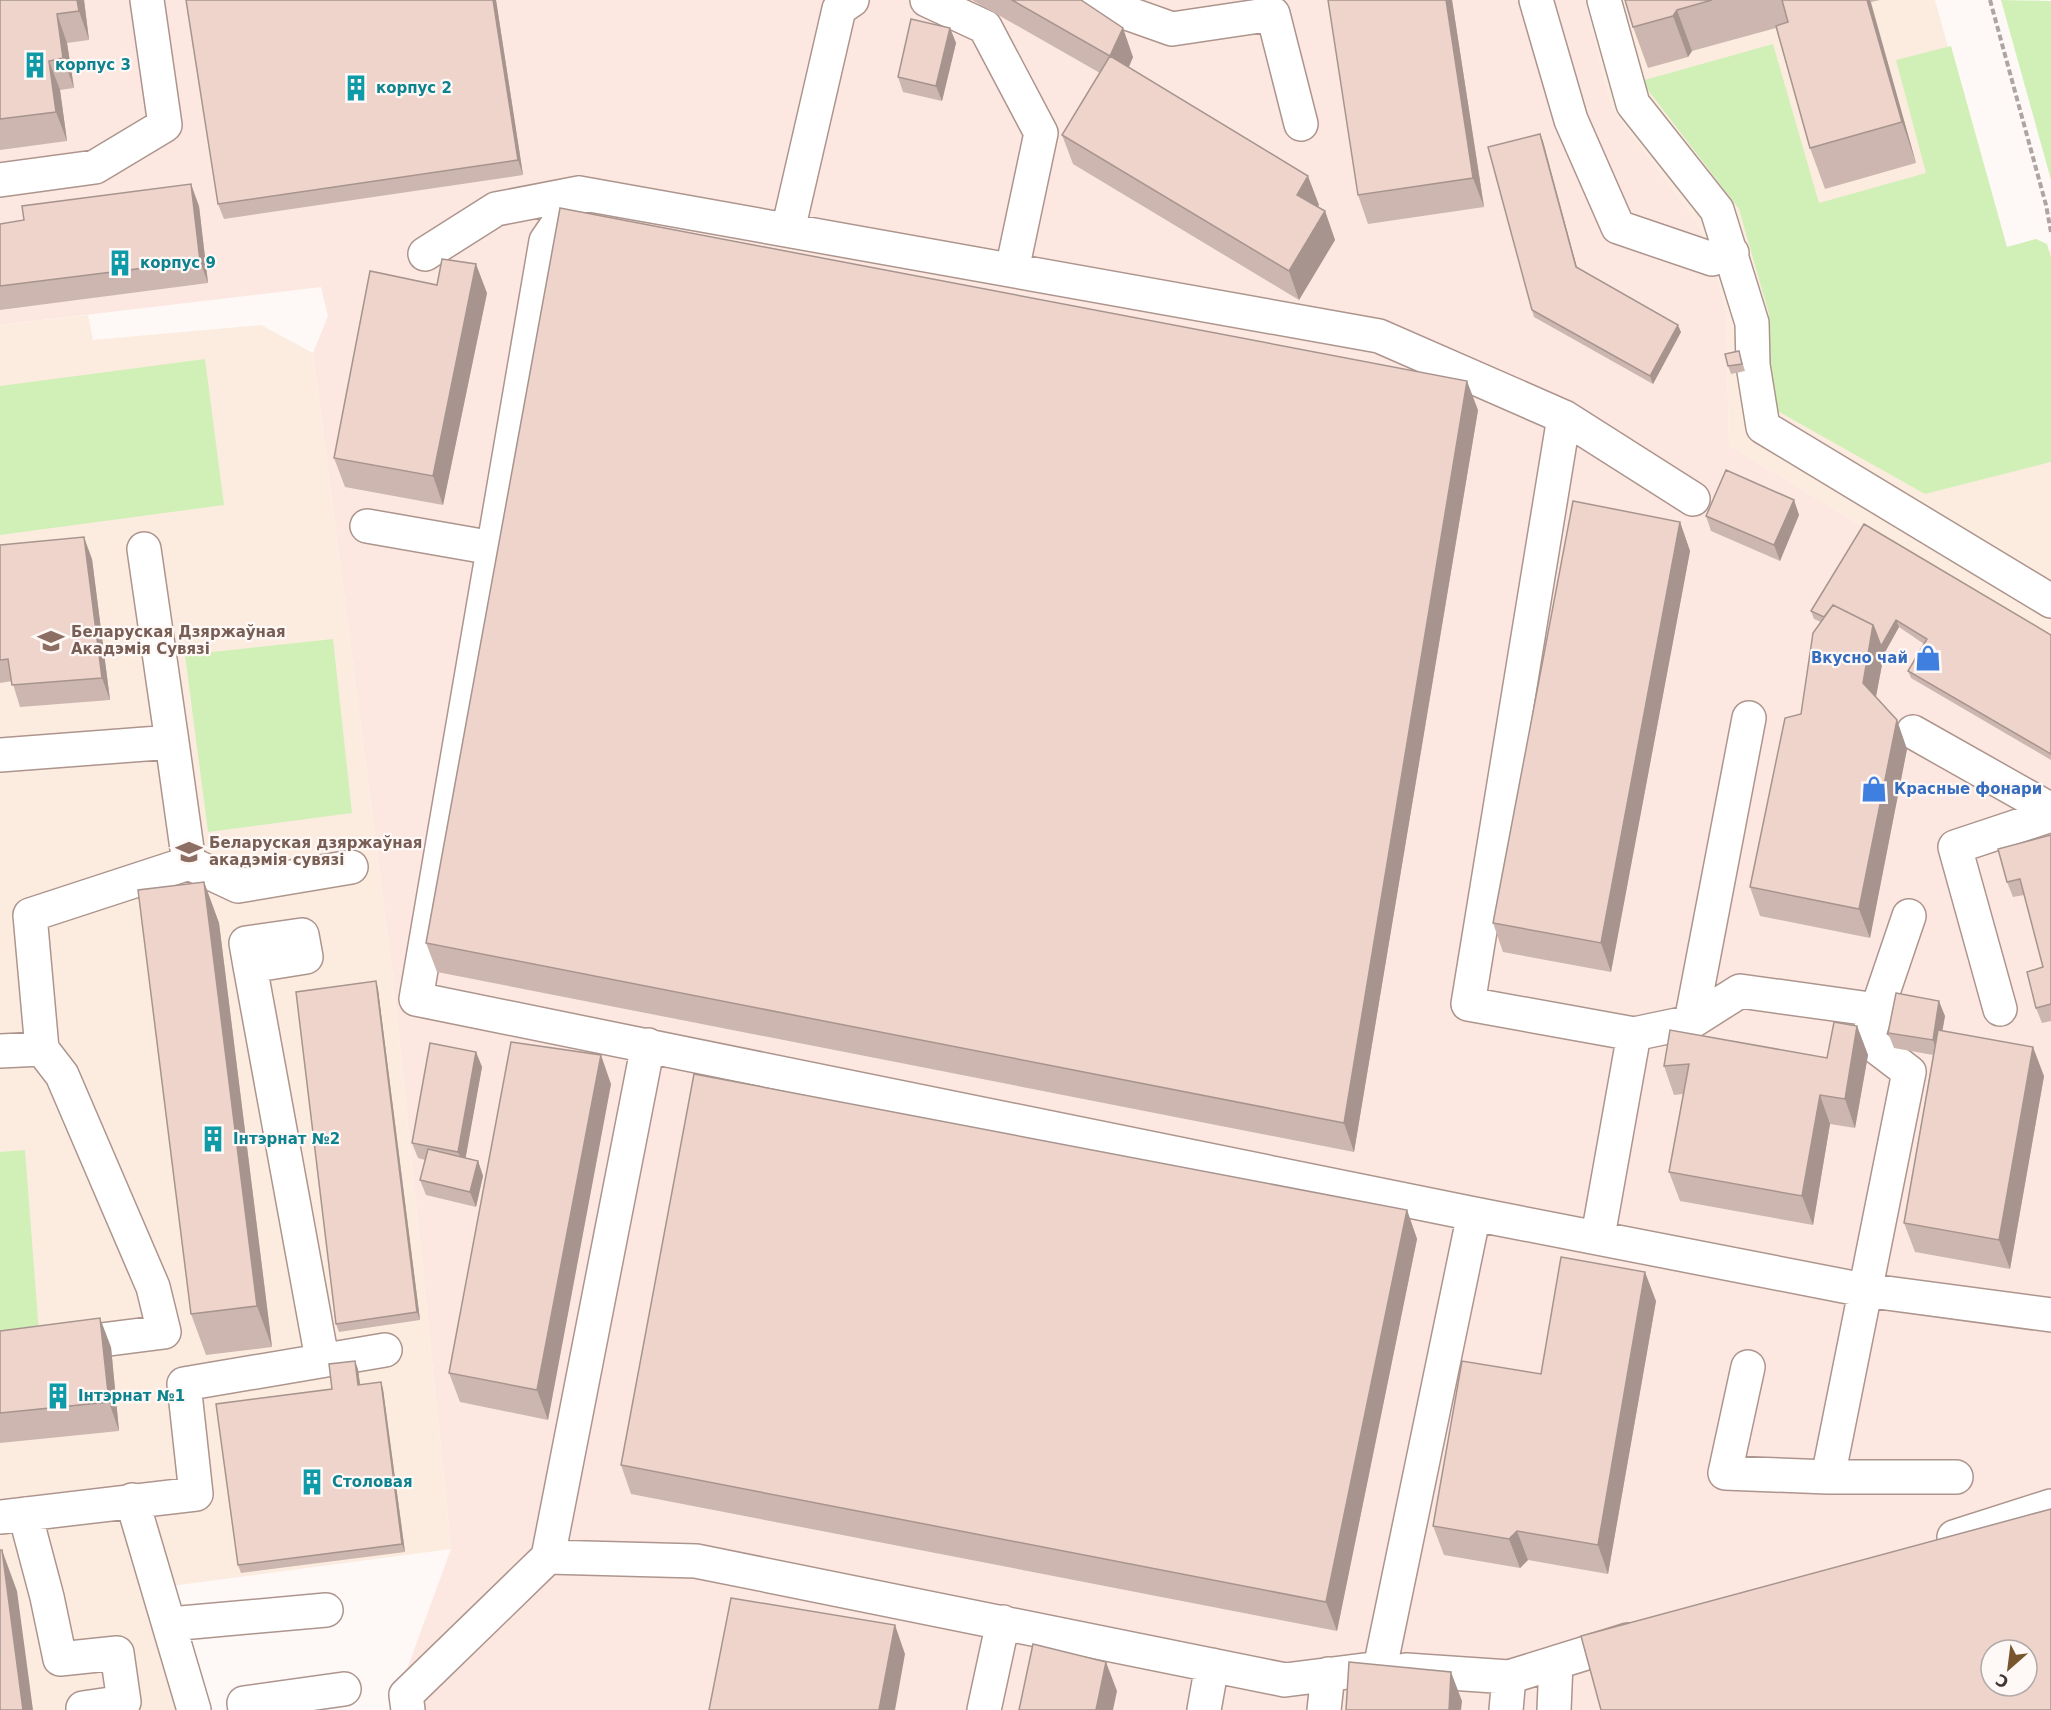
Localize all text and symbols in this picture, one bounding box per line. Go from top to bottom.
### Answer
building icon: корпус 3 [20,50,50,80]
place label: корпус 3 [55,56,131,74]
building icon: корпус 2 [341,73,371,103]
place label: корпус 2 [376,79,452,97]
building icon: корпус 9 [105,248,135,278]
place label: корпус 9 [140,254,216,272]
place label: Беларуская Дзяржаўная Акадэмія Сувязі [71,623,286,658]
school or university icon: Беларуская Дзяржаўная Акадэмія Сувязі [36,626,66,656]
shop icon: Вкусно чай [1913,643,1943,673]
place label: Вкусно чай [1811,649,1908,667]
shop icon: Красные фонари [1859,774,1889,804]
place label: Красные фонари [1894,780,2042,798]
place label: Беларуская дзяржаўная акадэмія сувязі [209,834,422,869]
school or university icon: Беларуская дзяржаўная акадэмія сувязі [174,837,204,867]
building icon: Інтэрнат №2 [198,1124,228,1154]
place label: Інтэрнат №2 [233,1130,340,1148]
building icon: Інтэрнат №1 [43,1381,73,1411]
place label: Інтэрнат №1 [78,1387,185,1405]
building icon: Столовая [297,1467,327,1497]
place label: Столовая [332,1473,413,1491]
north arrow [1979,1638,2039,1698]
text: С [1993,1670,2012,1692]

